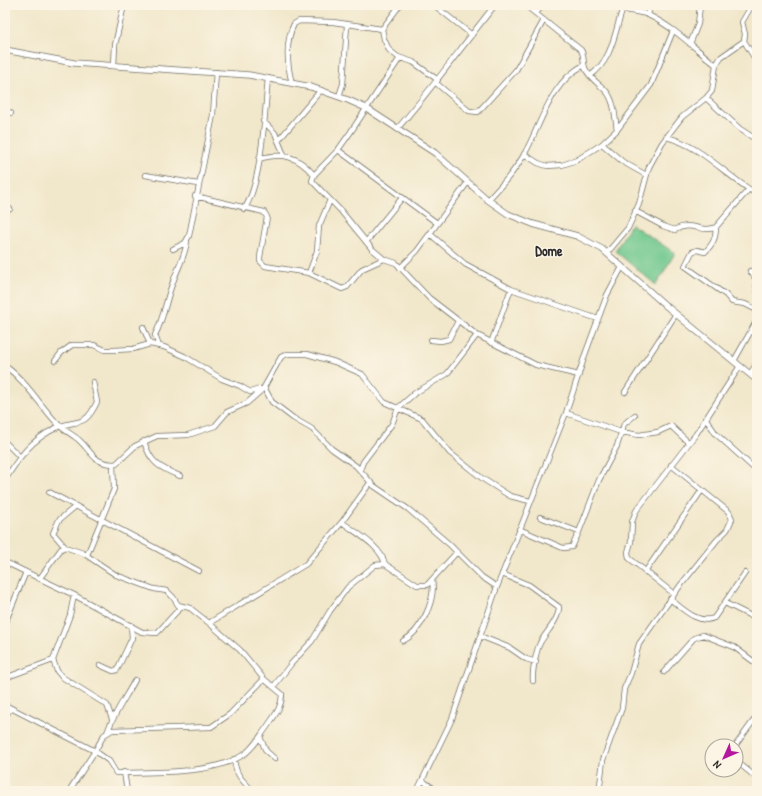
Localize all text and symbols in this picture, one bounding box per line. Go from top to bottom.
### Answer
district label: Dome [535,241,563,260]
north arrow [704,738,744,778]
text: N [710,758,724,772]

